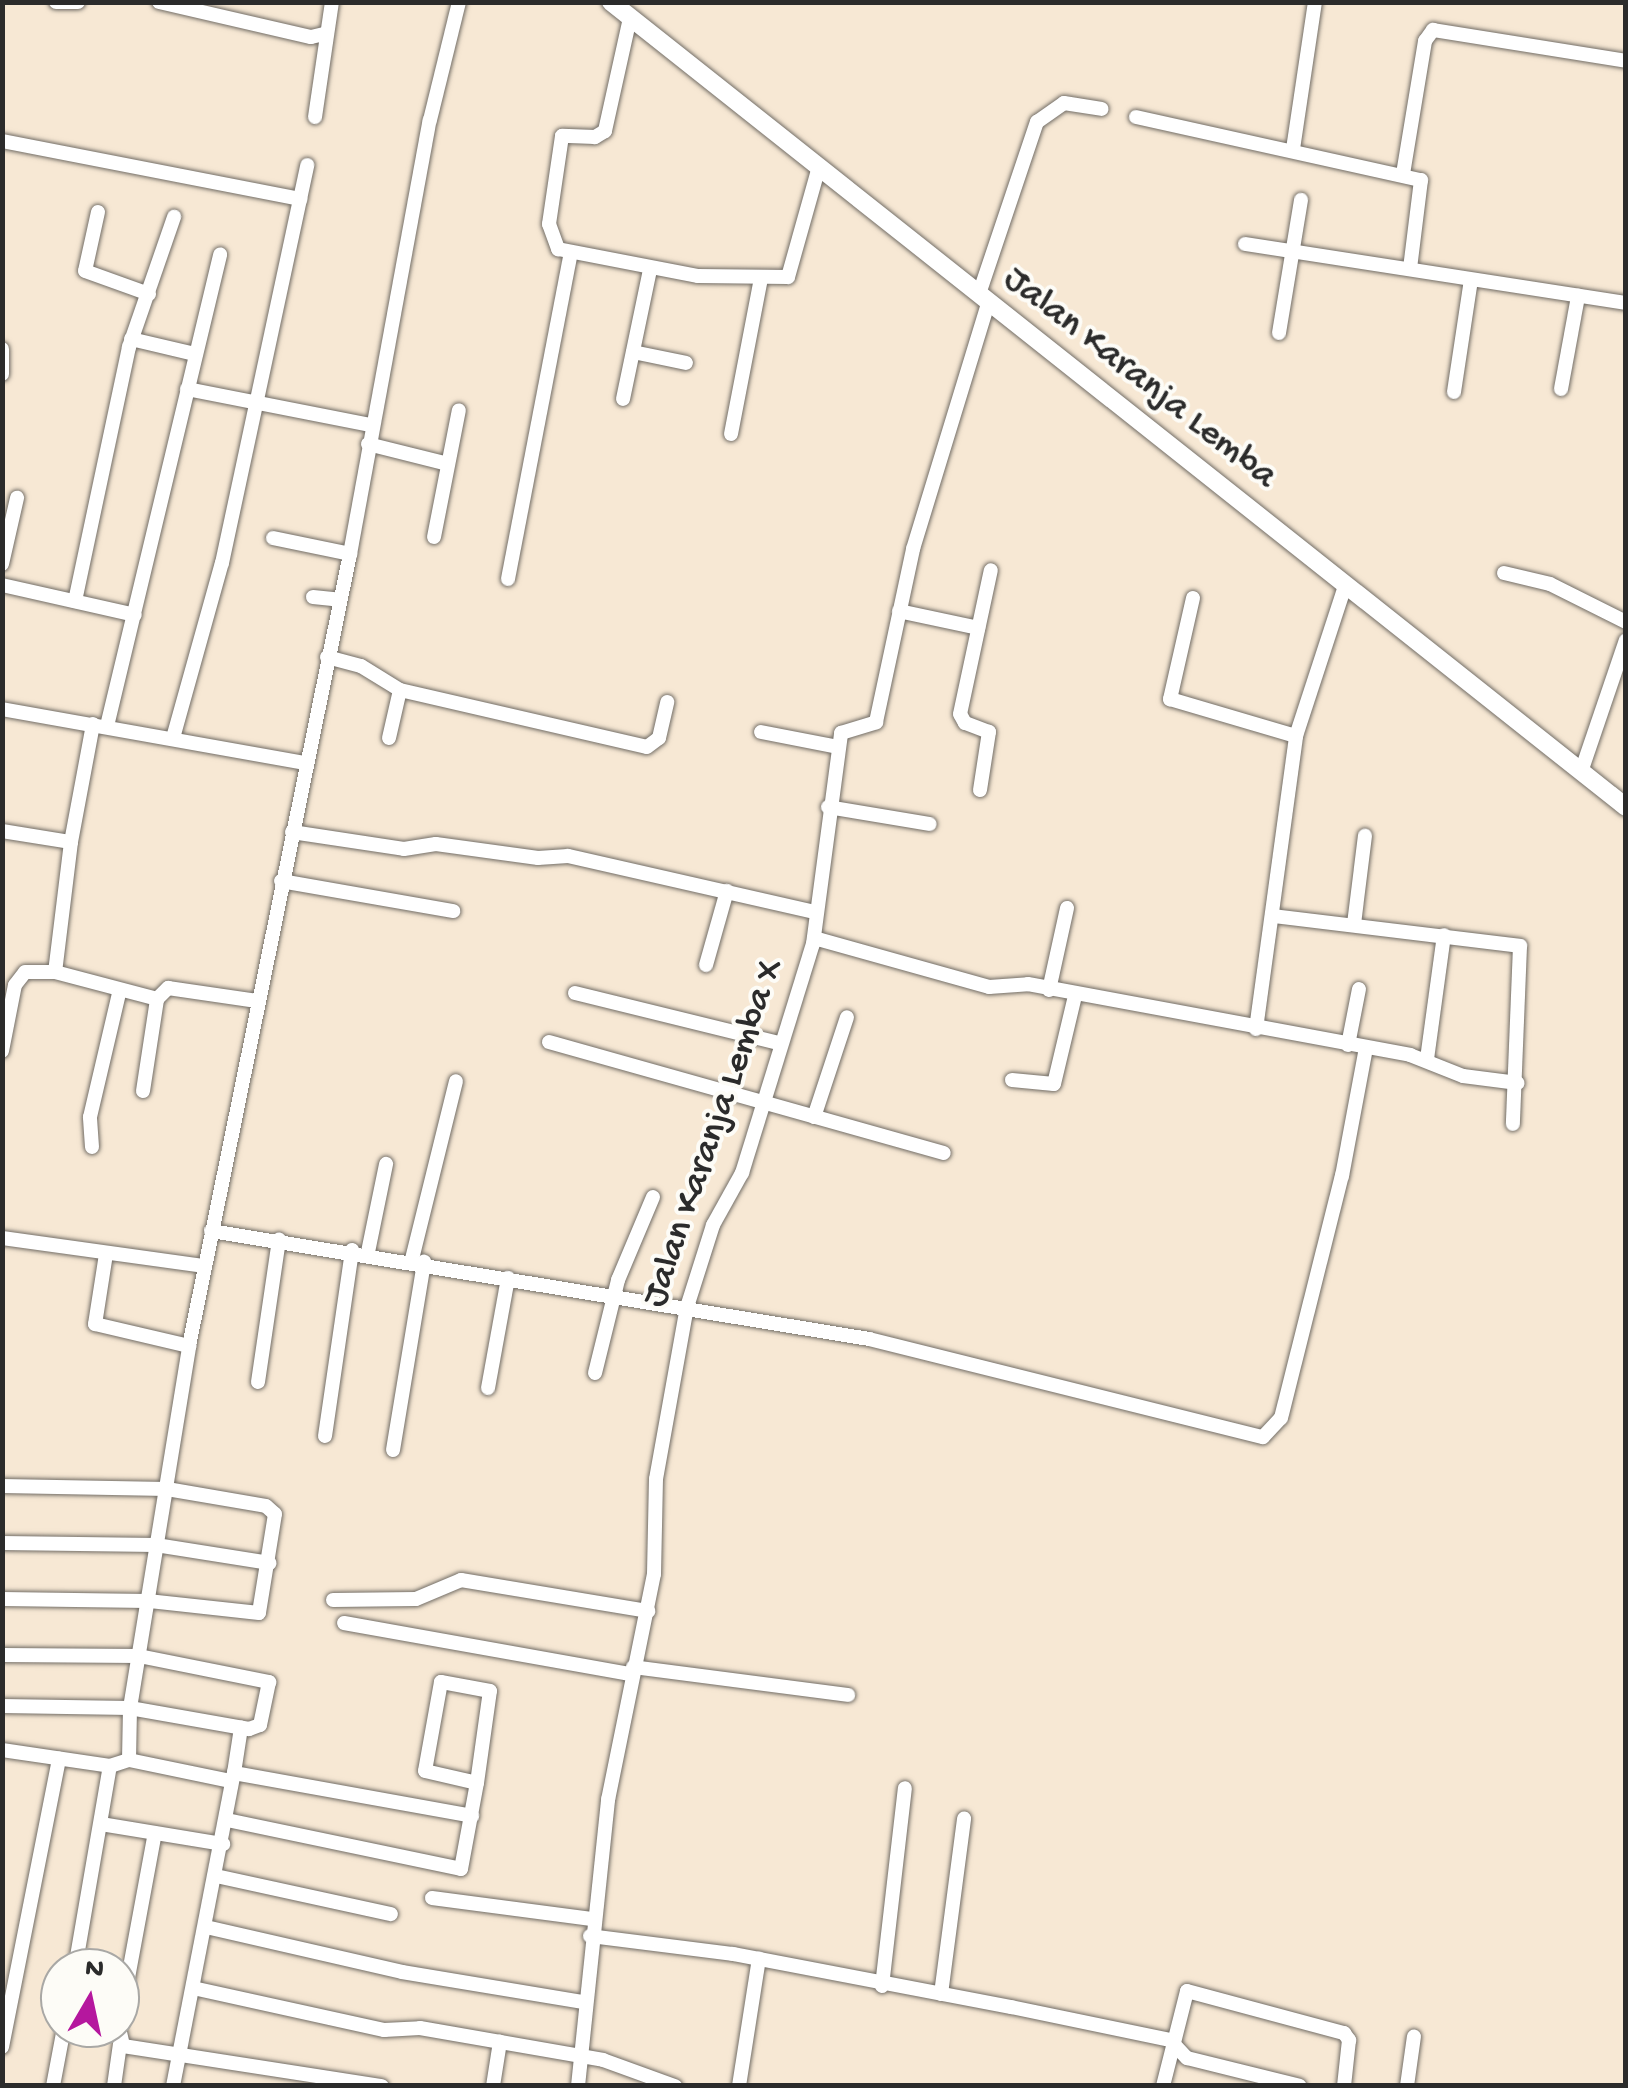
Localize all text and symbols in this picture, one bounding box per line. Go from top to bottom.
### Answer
street label: Jalan Karanja Lemba [993,258,1285,500]
street label: Jalan Karanja Lemba X [634,954,796,1314]
north arrow [40,1948,140,2048]
text: N [83,1952,106,1988]

